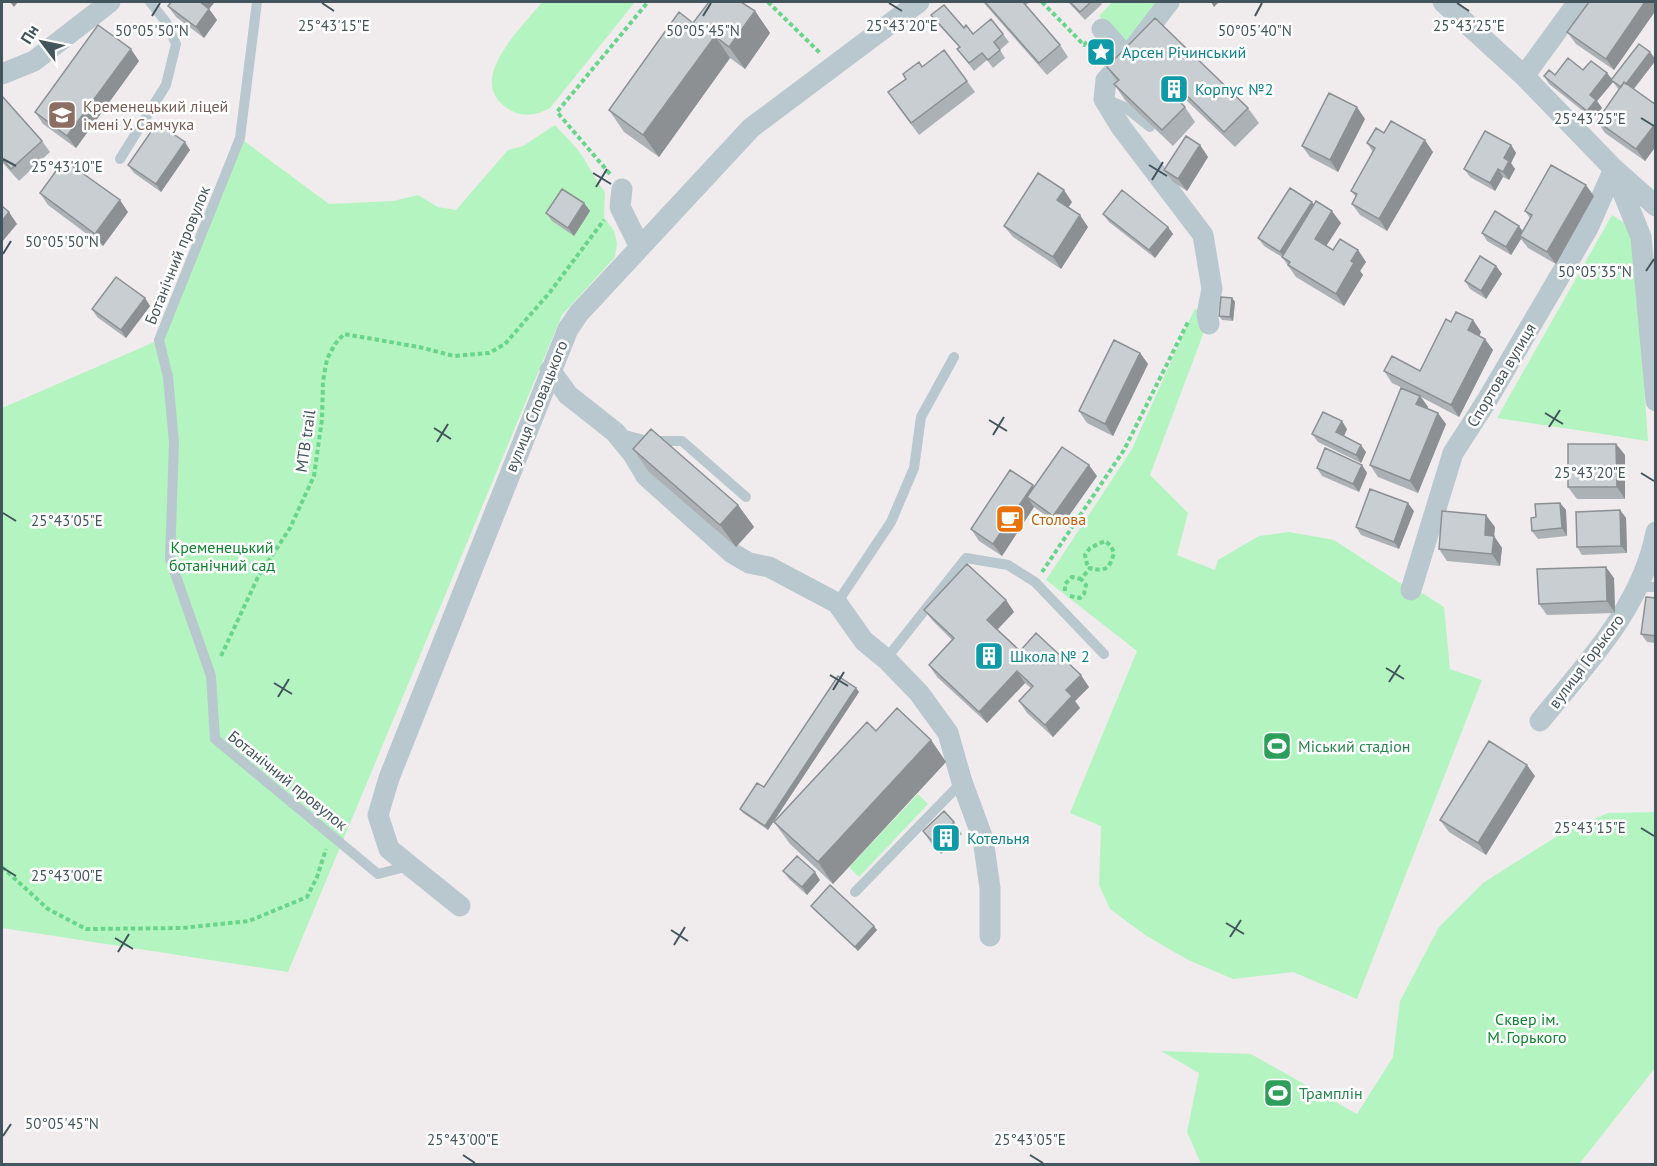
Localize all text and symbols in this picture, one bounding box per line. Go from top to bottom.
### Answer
north arrow [12,12,72,72]
text: 25°43'15"E [298,16,370,35]
text: 25°43'20"E [866,16,938,35]
text: 25°43'25"E [1433,16,1505,35]
text: Пн [16,21,43,47]
text: 50°05'50"N [115,21,189,40]
text: 50°05'45"N [666,21,740,40]
text: 50°05'40"N [1218,21,1292,40]
place icon: Арсен Річинський [1085,36,1117,68]
place label: Арсен Річинський [1122,42,1246,62]
building icon: Корпус №2 [1158,73,1190,105]
place label: Корпус №2 [1195,79,1273,99]
place label: Кременецький ліцей імені У. Самчука [83,96,228,134]
school or university icon: Кременецький ліцей імені У. Самчука [46,99,78,131]
text: 25°43'25"E [1554,109,1626,128]
text: 25°43'10"E [31,157,103,176]
street label: Ботанічний провулок [140,182,214,327]
text: 50°05'50"N [25,232,99,251]
text: 50°05'35"N [1558,262,1632,281]
street label: Спортова вулиця [1462,319,1540,431]
street label: вулиця Словацького [500,337,572,475]
street label: MTB trail [291,408,319,474]
text: 25°43'20"E [1554,463,1626,482]
cafe icon: Столова [994,503,1026,535]
place label: Столова [1031,509,1086,529]
text: 25°43'05"E [31,511,103,530]
park label: Кременецький ботанічний сад [169,537,275,575]
street label: вулиця Горького [1544,610,1628,712]
building icon: Школа № 2 [973,640,1005,672]
place label: Школа № 2 [1010,646,1090,666]
street label: Ботанічний провулок [224,726,352,835]
sports icon: Міський стадіон [1261,730,1293,762]
place label: Міський стадіон [1298,736,1410,756]
text: 25°43'15"E [1554,818,1626,837]
building icon: Котельня [930,822,962,854]
place label: Котельня [967,828,1030,848]
text: 25°43'00"E [31,866,103,885]
park label: Сквер ім. М. Горького [1487,1009,1567,1047]
sports icon: Трамплін [1262,1077,1294,1109]
place label: Трамплін [1299,1083,1363,1103]
text: 50°05'45"N [25,1114,99,1133]
text: 25°43'00"E [427,1130,499,1149]
text: 25°43'05"E [994,1130,1066,1149]

